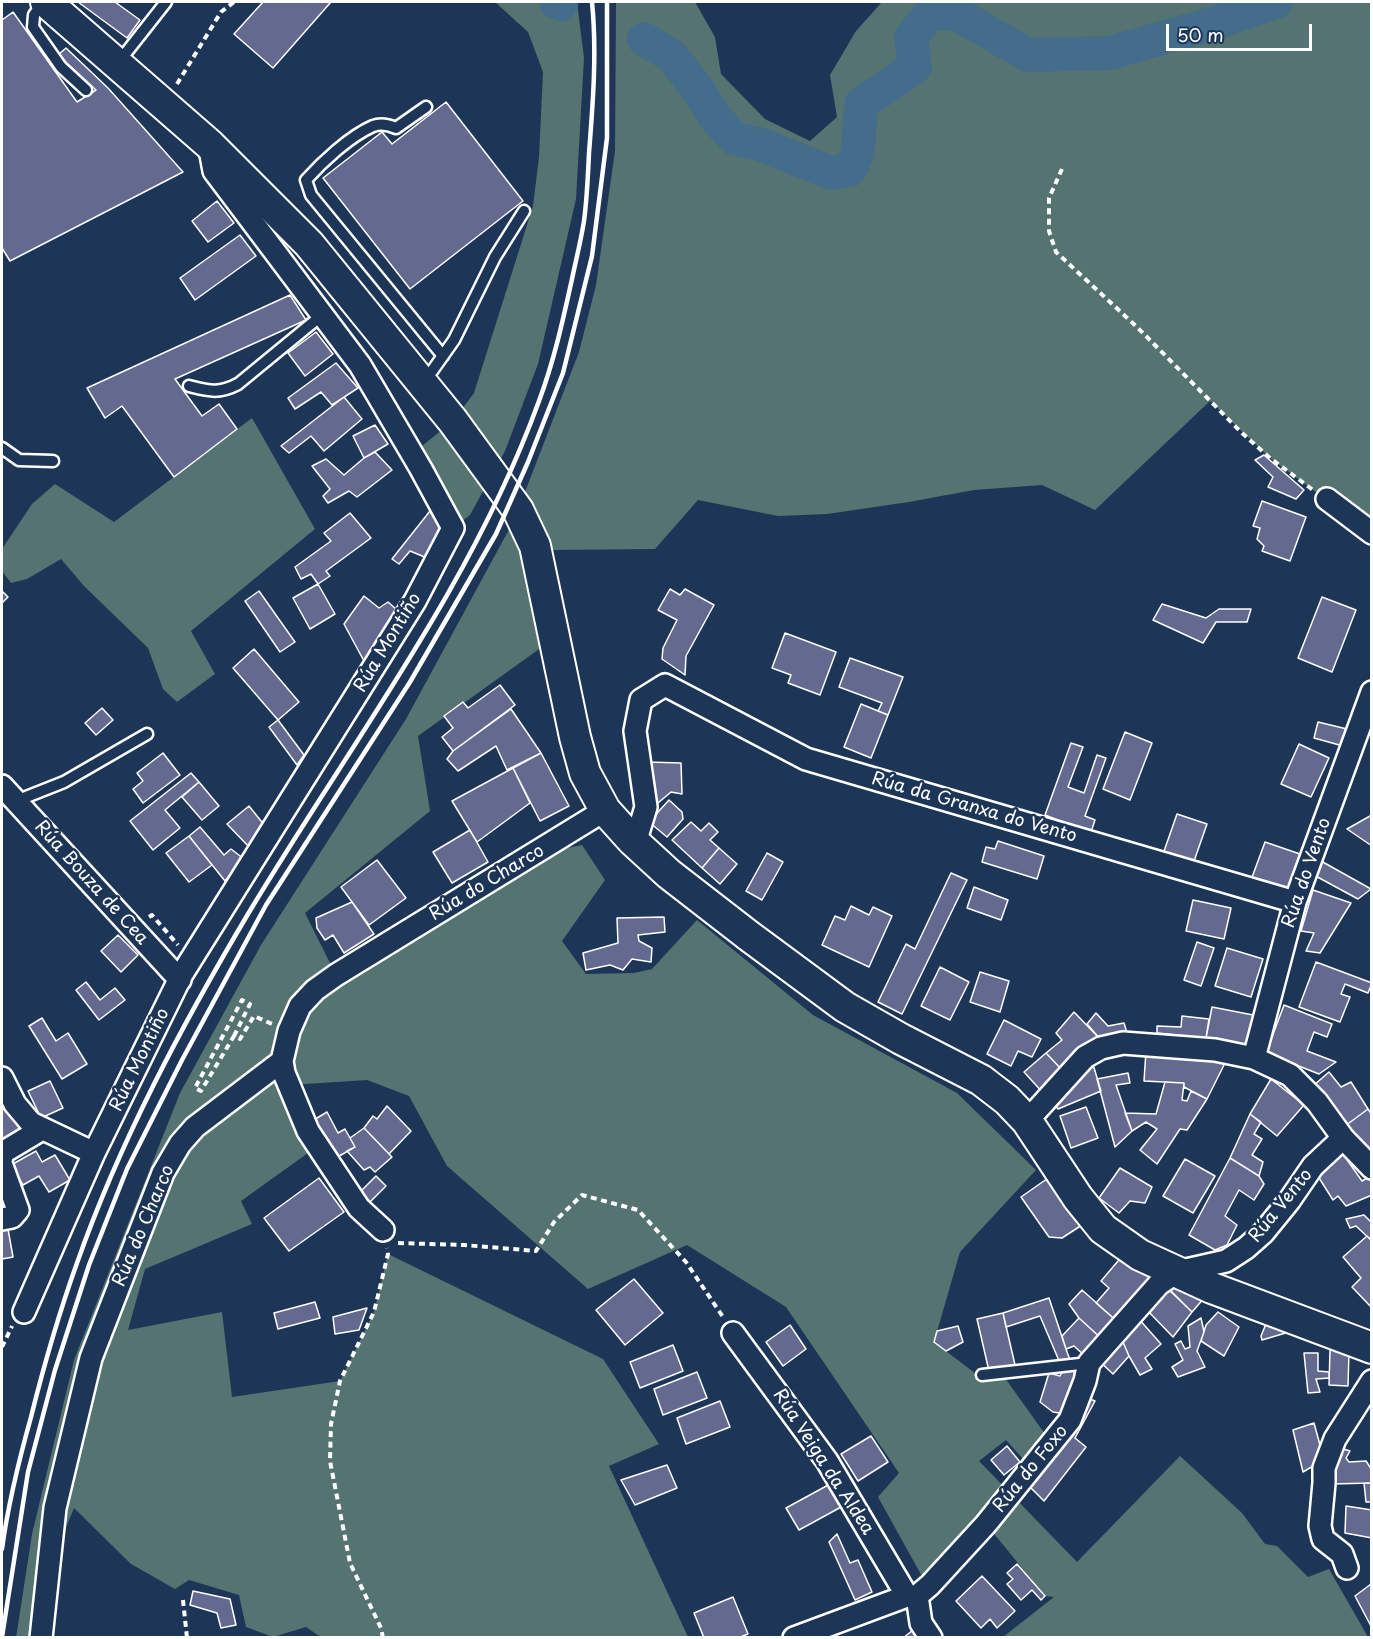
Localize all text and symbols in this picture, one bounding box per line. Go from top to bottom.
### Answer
scale bar [1169,12,1314,50]
text: 50 m [1177,21,1224,48]
street label: Rúa Montiño [350,589,426,697]
street label: Rúa da Granxa do Vento [869,768,1079,848]
street label: Rúa do Vento [1278,815,1336,931]
street label: Rúa Bouza de Cea [30,817,152,949]
street label: Rúa do Charco [426,840,548,926]
street label: Rúa Montiño [106,1005,174,1115]
street label: Rúa do Charco [109,1162,179,1290]
street label: Rúa Vento [1245,1165,1317,1247]
street label: Rúa Veiga da Aldea [768,1385,878,1539]
street label: Rúa do Foxo [989,1421,1073,1517]

